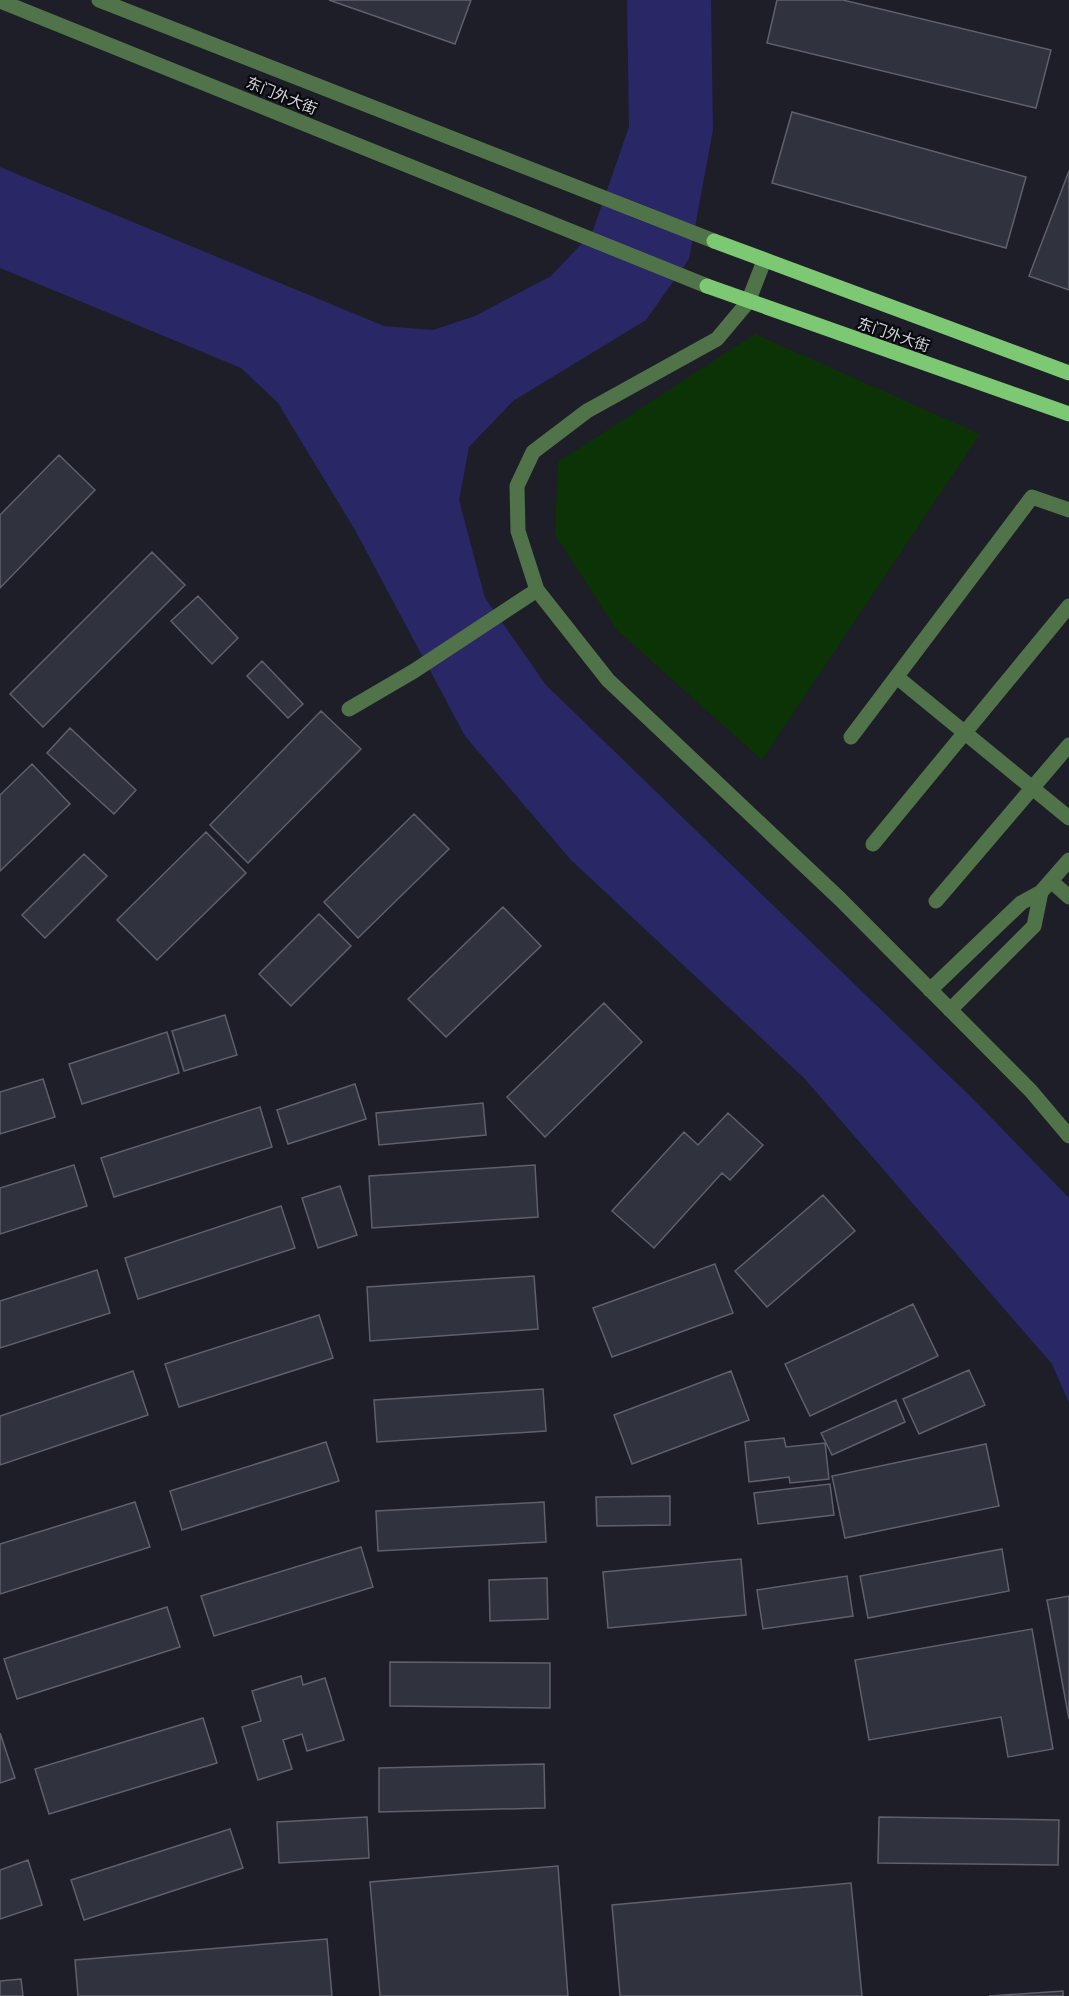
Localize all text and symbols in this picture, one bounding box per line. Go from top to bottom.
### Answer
street label: 东门外大街 [243,72,321,118]
street label: 东门外大街 [855,312,933,356]

